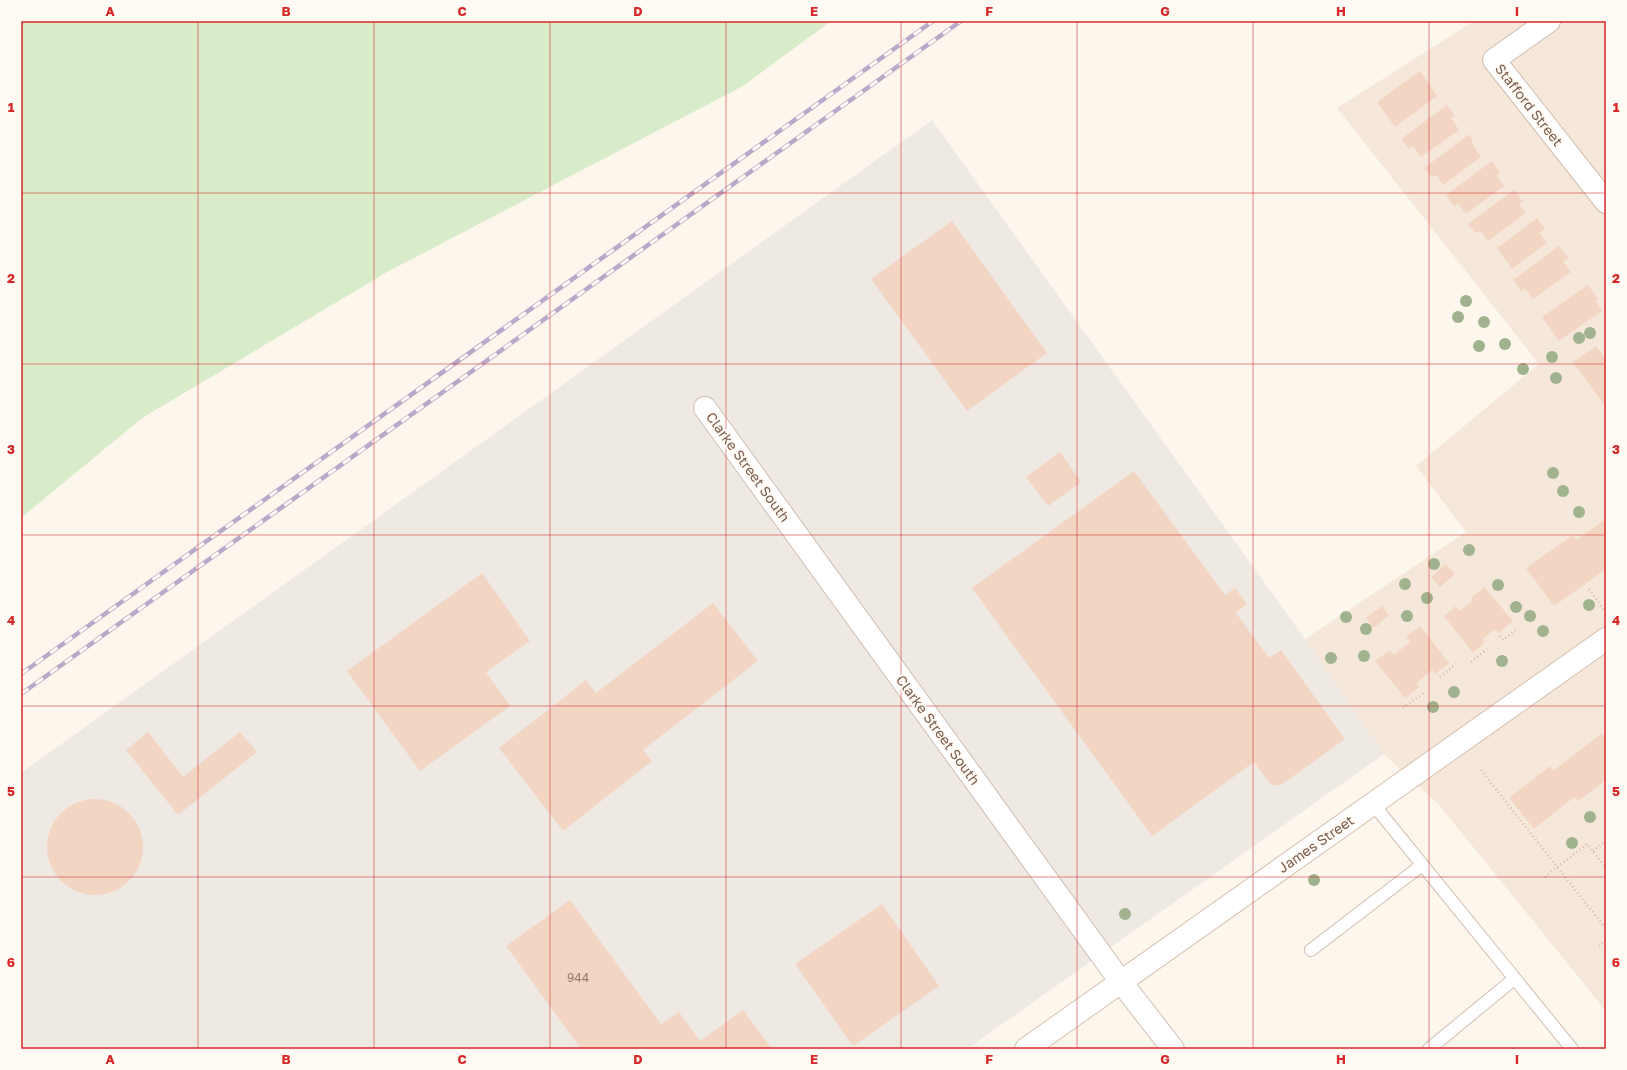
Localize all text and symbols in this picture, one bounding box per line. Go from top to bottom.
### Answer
text: A [105,3,115,19]
text: B [281,3,291,19]
text: C [457,3,467,19]
text: D [633,3,643,19]
text: E [810,3,818,19]
text: F [985,3,993,19]
text: G [1160,3,1170,19]
text: H [1336,3,1346,19]
text: I [1515,3,1519,19]
street label: Stafford Street [1492,60,1567,149]
text: 1 [8,99,15,115]
text: 1 [1613,99,1620,115]
text: 2 [7,270,15,286]
text: 2 [1612,270,1620,286]
street label: Clarke Street South [703,408,794,525]
text: 3 [7,441,15,457]
text: 3 [1612,441,1620,457]
text: 4 [7,612,15,628]
text: 4 [1612,612,1620,628]
street label: Clarke Street South [893,671,984,788]
text: 5 [7,783,15,799]
text: 5 [1612,783,1620,799]
street label: James Street [1275,811,1357,876]
text: 6 [7,954,15,970]
text: 6 [1612,954,1620,970]
house number: 944 [567,970,589,985]
text: A [105,1051,115,1067]
text: B [281,1051,291,1067]
text: C [457,1051,467,1067]
text: D [633,1051,643,1067]
text: E [810,1051,818,1067]
text: F [985,1051,993,1067]
text: G [1160,1051,1170,1067]
text: H [1336,1051,1346,1067]
text: I [1515,1051,1519,1067]

